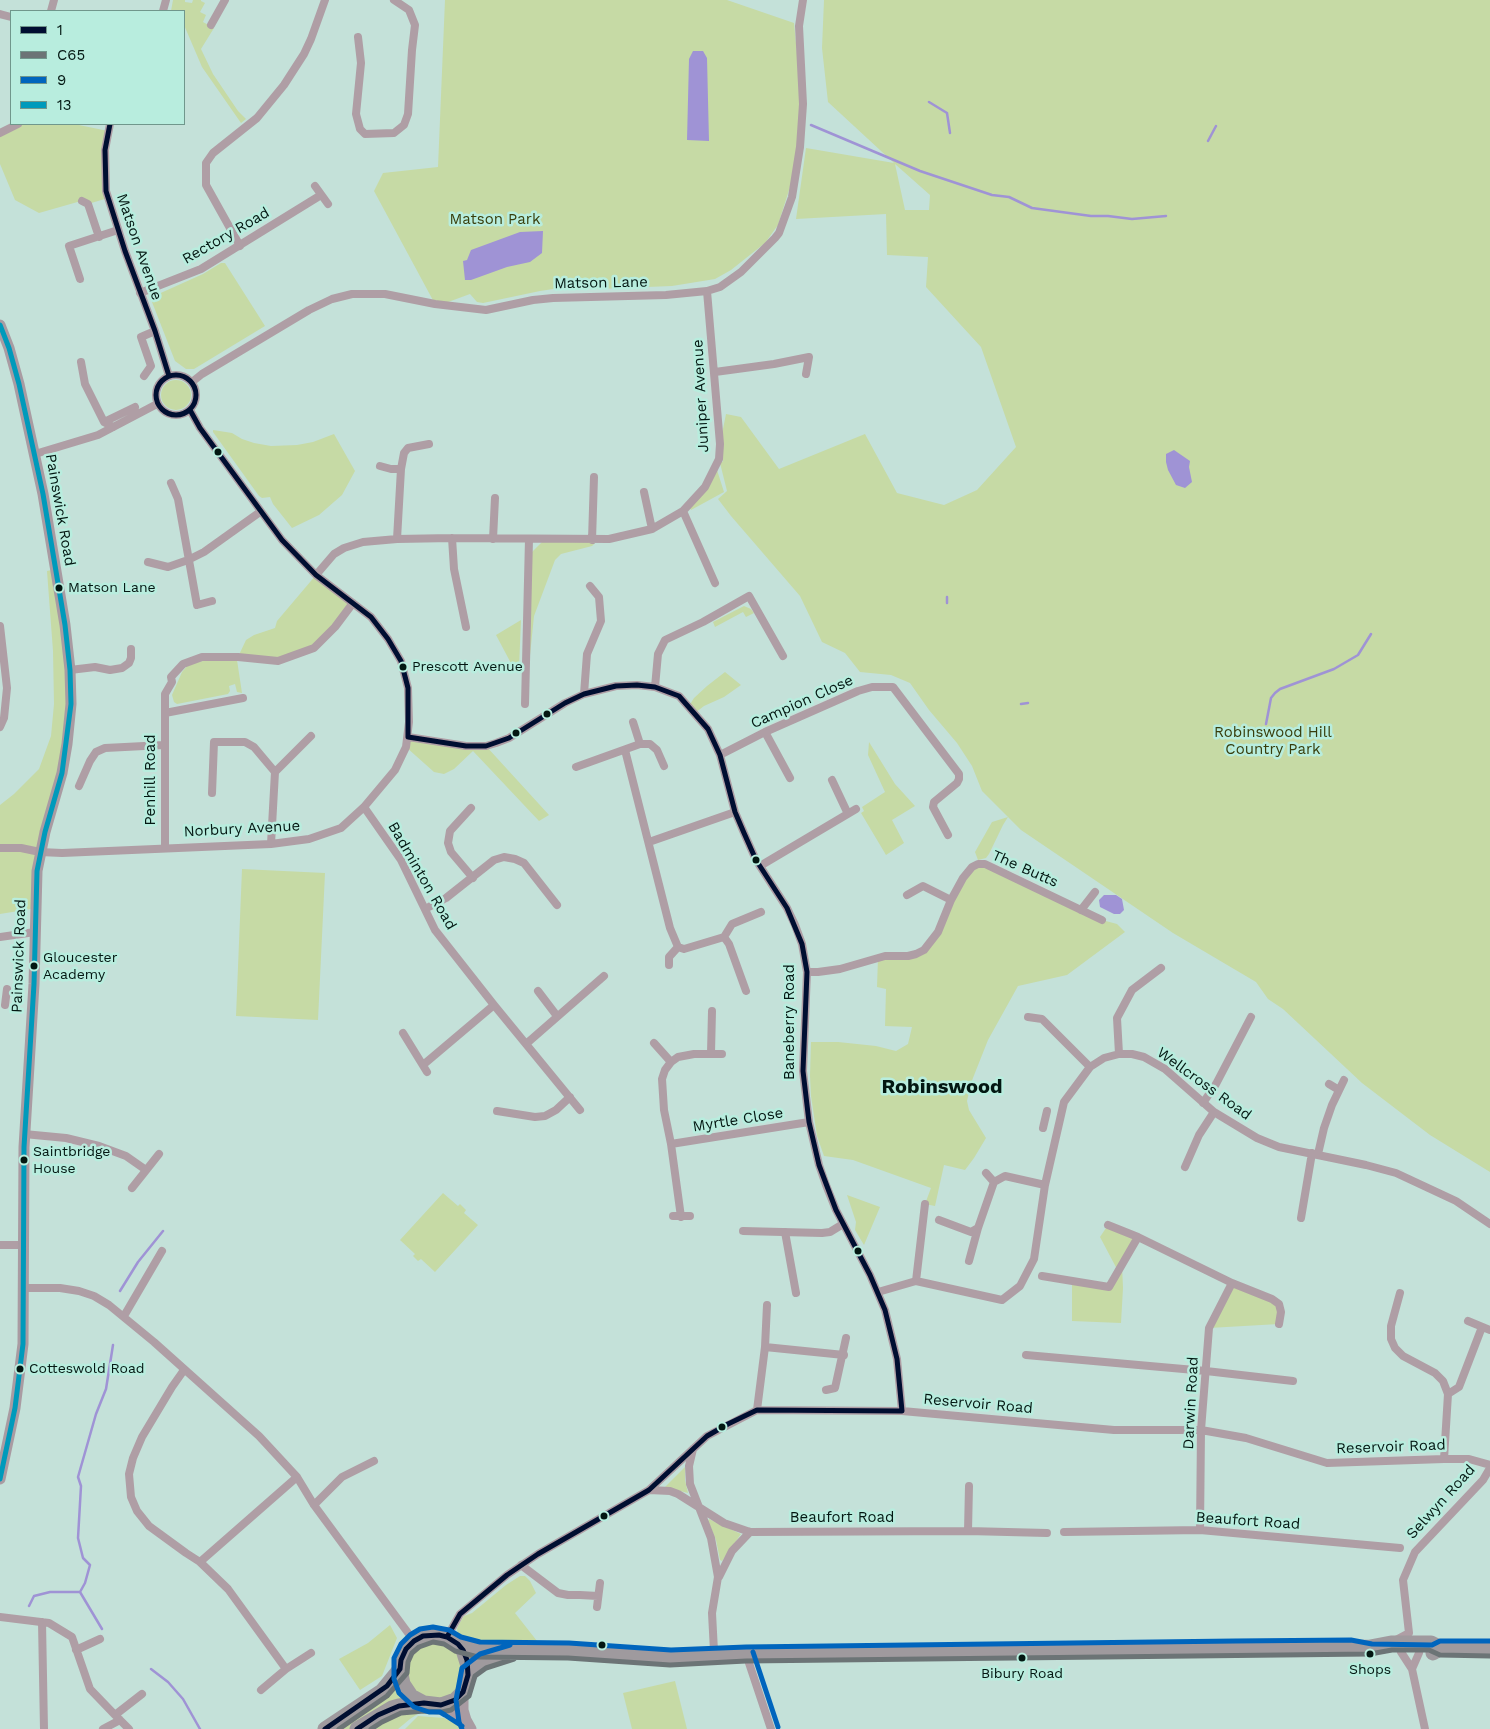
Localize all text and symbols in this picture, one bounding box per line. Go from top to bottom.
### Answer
legend [10,10,185,125]
text: 1 [57,21,63,39]
text: C65 [57,46,85,64]
text: 9 [57,71,66,89]
text: 13 [57,96,72,114]
street label: Matson Avenue [112,191,166,303]
street label: Rectory Road [179,204,273,268]
park label: Matson Park [450,211,540,229]
street label: Matson Lane [554,273,648,293]
street label: Juniper Avenue [689,339,713,453]
unlabelled marker [213,447,223,457]
street label: Painswick Road [41,453,79,567]
place label: Matson Lane [68,580,156,596]
marker: Matson Lane [54,583,64,593]
place label: Prescott Avenue [412,659,523,675]
marker: Prescott Avenue [398,662,408,672]
street label: Campion Close [748,671,856,733]
unlabelled marker [542,709,552,719]
park label: Robinswood Hill Country Park [1214,724,1332,759]
unlabelled marker [511,728,521,738]
street label: Penhill Road [142,734,160,826]
street label: Norbury Avenue [183,817,301,841]
street label: Badminton Road [384,819,460,933]
street label: The Butts [989,846,1061,892]
unlabelled marker [751,855,761,865]
street label: Painswick Road [8,899,30,1013]
place label: Gloucester Academy [43,950,117,982]
marker: Gloucester Academy [29,961,39,971]
street label: Baneberry Road [781,964,799,1080]
street label: Wellcross Road [1153,1044,1255,1124]
district label: Robinswood [881,1075,1003,1099]
street label: Myrtle Close [692,1104,784,1136]
place label: Saintbridge House [33,1144,110,1176]
marker: Saintbridge House [19,1155,29,1165]
unlabelled marker [853,1246,863,1256]
street label: Darwin Road [1180,1356,1202,1450]
place label: Cotteswold Road [29,1361,145,1377]
marker: Cotteswold Road [15,1364,25,1374]
street label: Reservoir Road [923,1390,1033,1418]
unlabelled marker [717,1422,727,1432]
street label: Reservoir Road [1336,1436,1446,1458]
street label: Selwyn Road [1403,1461,1479,1543]
street label: Beaufort Road [1195,1508,1301,1534]
street label: Beaufort Road [790,1509,894,1527]
unlabelled marker [599,1511,609,1521]
unlabelled marker [597,1640,607,1650]
marker: Shops [1365,1649,1375,1659]
marker: Bibury Road [1017,1653,1027,1663]
place label: Shops [1349,1662,1391,1678]
place label: Bibury Road [981,1666,1063,1682]

